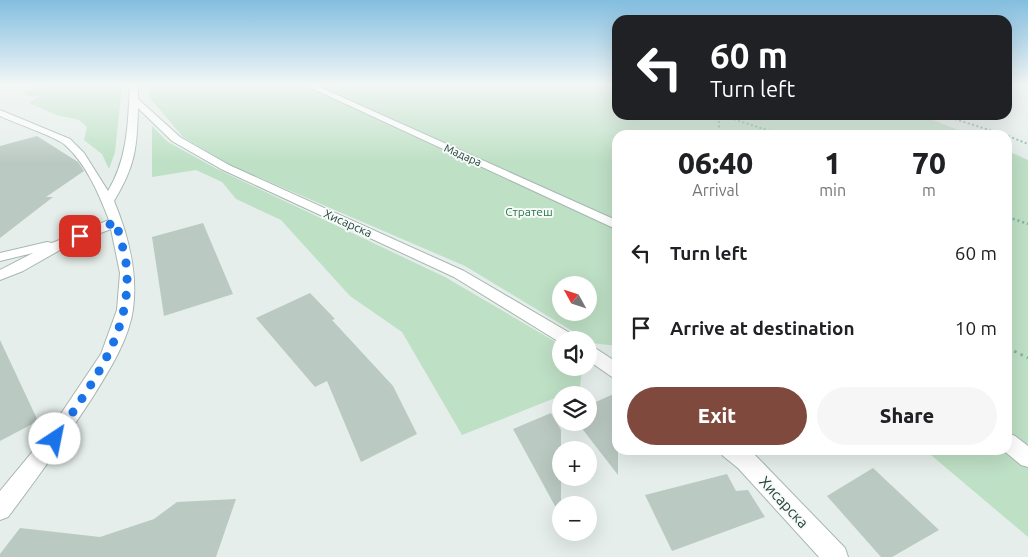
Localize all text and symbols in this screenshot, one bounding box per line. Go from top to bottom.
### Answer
icon: left [627,35,692,100]
text: 60 m [710,35,788,75]
text: Turn left [710,76,795,101]
street label: Мадара [443,142,483,168]
text: 06:40 [678,146,753,180]
text: 1 [824,146,841,180]
text: 70 [912,146,946,180]
text: Arrival [692,181,739,199]
text: min [819,181,846,199]
text: m [922,181,936,199]
park label: Стратеш [505,205,553,218]
street label: Хисарска [322,207,374,239]
pin [59,215,101,257]
icon: arrive [66,222,94,250]
icon: left [627,239,655,267]
text: Turn left [670,242,748,264]
text: 60 m [955,242,997,264]
north arrow [552,276,598,321]
map controls [552,276,597,541]
icon: arrive [627,314,655,342]
text: Arrive at destination [670,317,855,339]
text: 10 m [955,317,997,339]
button: sound [552,331,597,376]
button: layers [552,386,597,431]
button: Exit [627,387,807,445]
button: Share [817,387,997,445]
position arrow [28,412,80,464]
button: + [552,441,597,486]
street label: Хисарска [756,473,812,531]
button: − [552,496,597,541]

